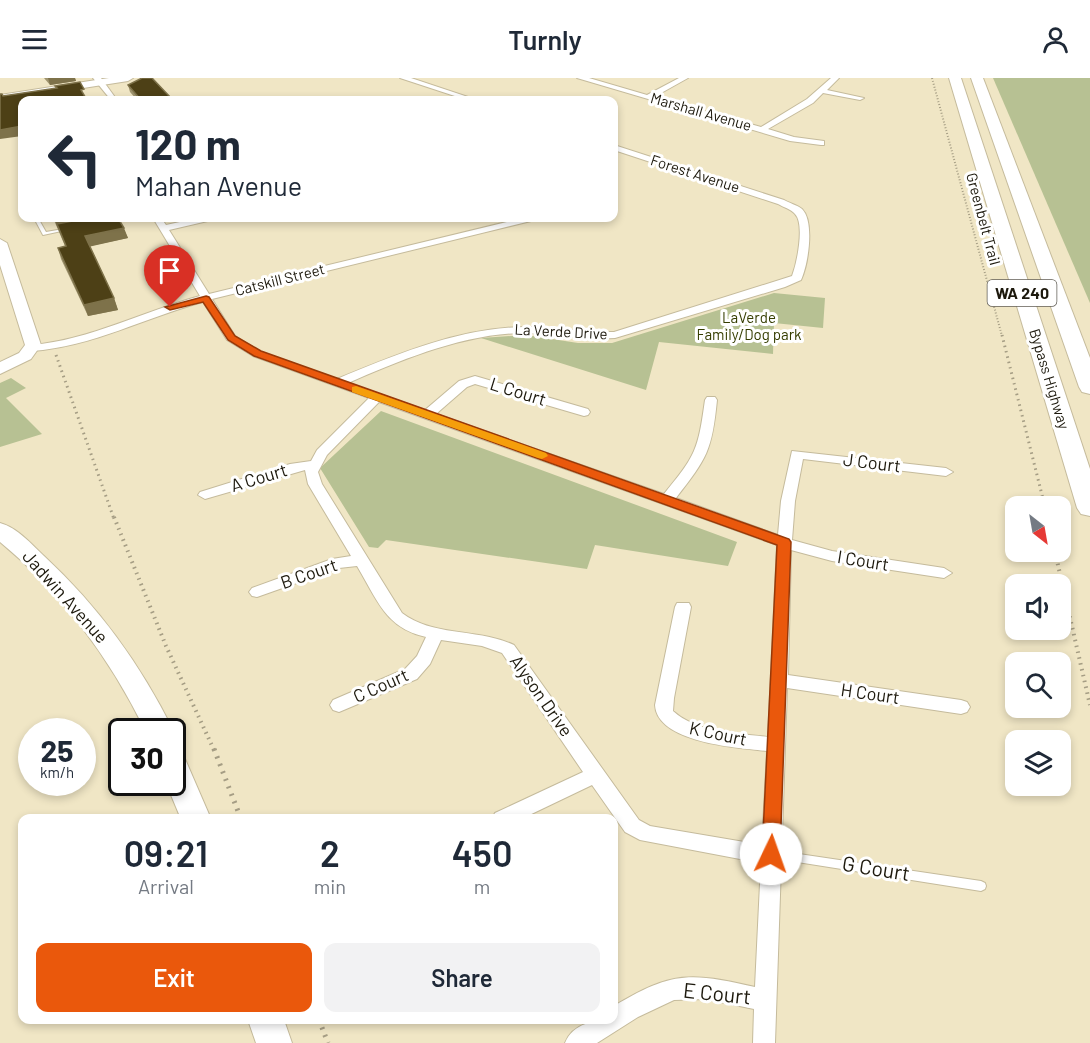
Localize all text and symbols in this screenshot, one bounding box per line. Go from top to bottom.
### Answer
icon: menu [18,23,51,56]
text: Turnly [508,23,582,55]
icon: person [1039,23,1072,56]
street label: Marshall Avenue [649,88,754,134]
text: 120 m [135,118,241,168]
icon: left [36,120,114,198]
street label: Forest Avenue [648,150,742,196]
text: Mahan Avenue [135,169,302,201]
street label: Greenbelt Trail [963,171,1005,267]
pin [144,245,195,307]
icon: arrive [153,254,186,287]
street label: Catskill Street [233,259,326,299]
road number: WA 240 [988,280,1056,306]
park label: LaVerde Family/Dog park [696,308,802,343]
street label: La Verde Drive [514,320,608,342]
street label: Bypass Highway [1026,326,1074,431]
street label: L Court [488,372,549,410]
street label: J Court [842,448,902,476]
street label: A Court [228,458,290,496]
north arrow [1005,496,1071,562]
map controls [1005,496,1071,796]
street label: Jadwin Avenue [18,545,113,647]
street label: I Court [836,545,891,575]
street label: B Court [277,553,340,593]
button: sound [1005,574,1071,640]
street label: Alyson Drive [506,650,578,741]
button: search [1005,652,1071,718]
street label: C Court [350,663,412,707]
street label: H Court [839,678,901,708]
street label: K Court [687,716,749,750]
speed limit sign: 30 [108,718,186,796]
button: layers [1005,730,1071,796]
text: 25 [41,732,73,768]
text: km/h [40,763,74,781]
position arrow [739,822,803,886]
text: 09:21 [124,831,208,874]
text: 2 [320,831,340,874]
text: 450 [452,831,512,874]
street label: G Court [841,850,912,885]
text: Arrival [138,874,194,898]
text: min [314,874,346,898]
text: m [474,874,490,898]
button: Exit [36,943,312,1012]
button: Share [324,943,600,1012]
street label: E Court [682,977,752,1008]

